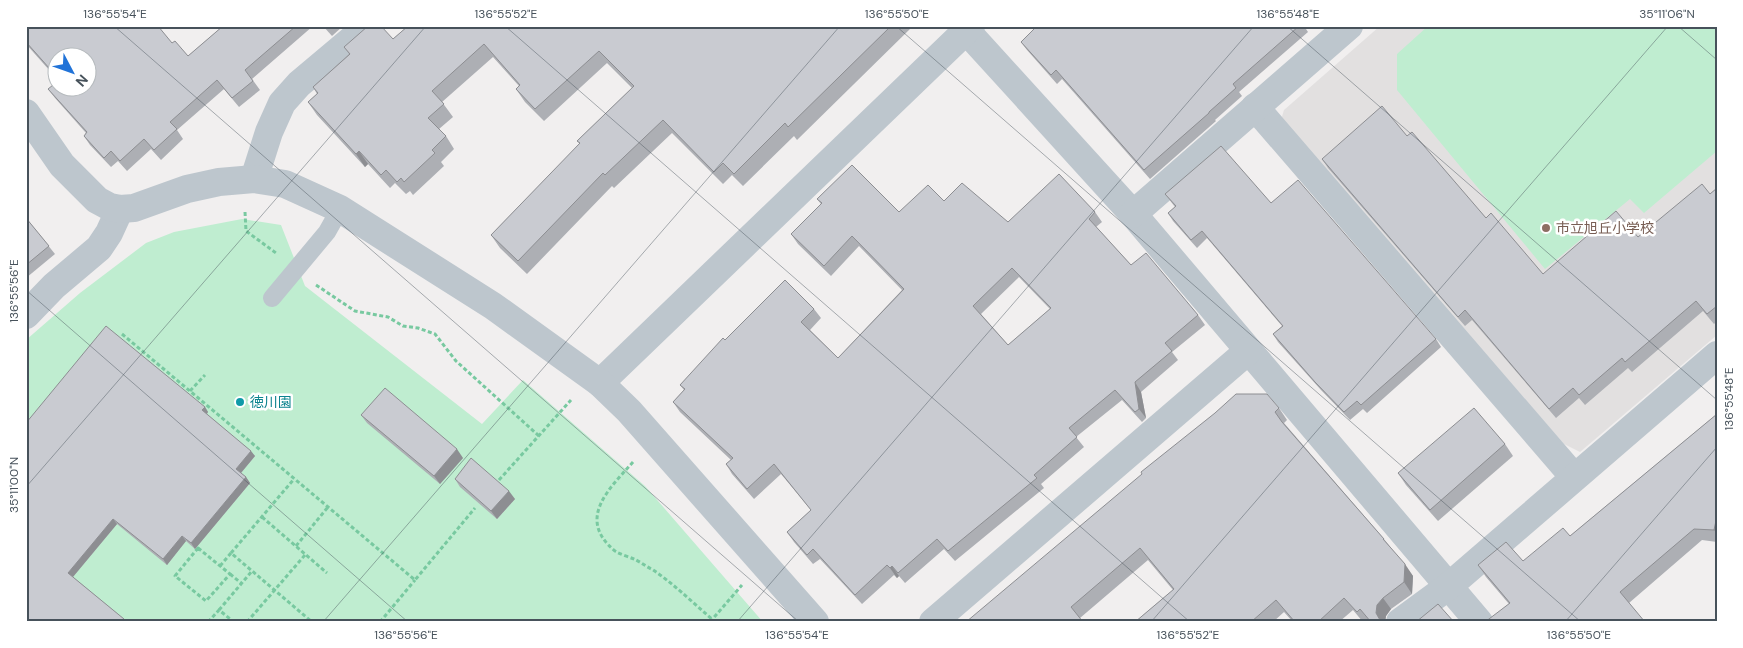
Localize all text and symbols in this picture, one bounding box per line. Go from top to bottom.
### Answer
text: 136°55'54"E [83,6,147,22]
text: 136°55'52"E [475,6,538,22]
text: 136°55'50"E [865,6,929,22]
text: 136°55'48"E [1256,6,1320,22]
text: 35°11'06"N [1639,6,1695,22]
north arrow [48,48,98,98]
text: N [72,71,92,90]
place label: 市立旭丘小学校 [1556,219,1654,237]
marker: 市立旭丘小学校 [1540,222,1552,234]
text: 136°55'56"E [6,259,22,323]
text: 136°55'48"E [1721,367,1737,431]
place label: 徳川園 [250,393,292,411]
marker: 徳川園 [234,396,246,408]
text: 35°11'00"N [6,457,22,513]
text: 136°55'56"E [374,627,438,643]
text: 136°55'54"E [765,627,829,643]
text: 136°55'52"E [1157,627,1220,643]
text: 136°55'50"E [1547,627,1611,643]

